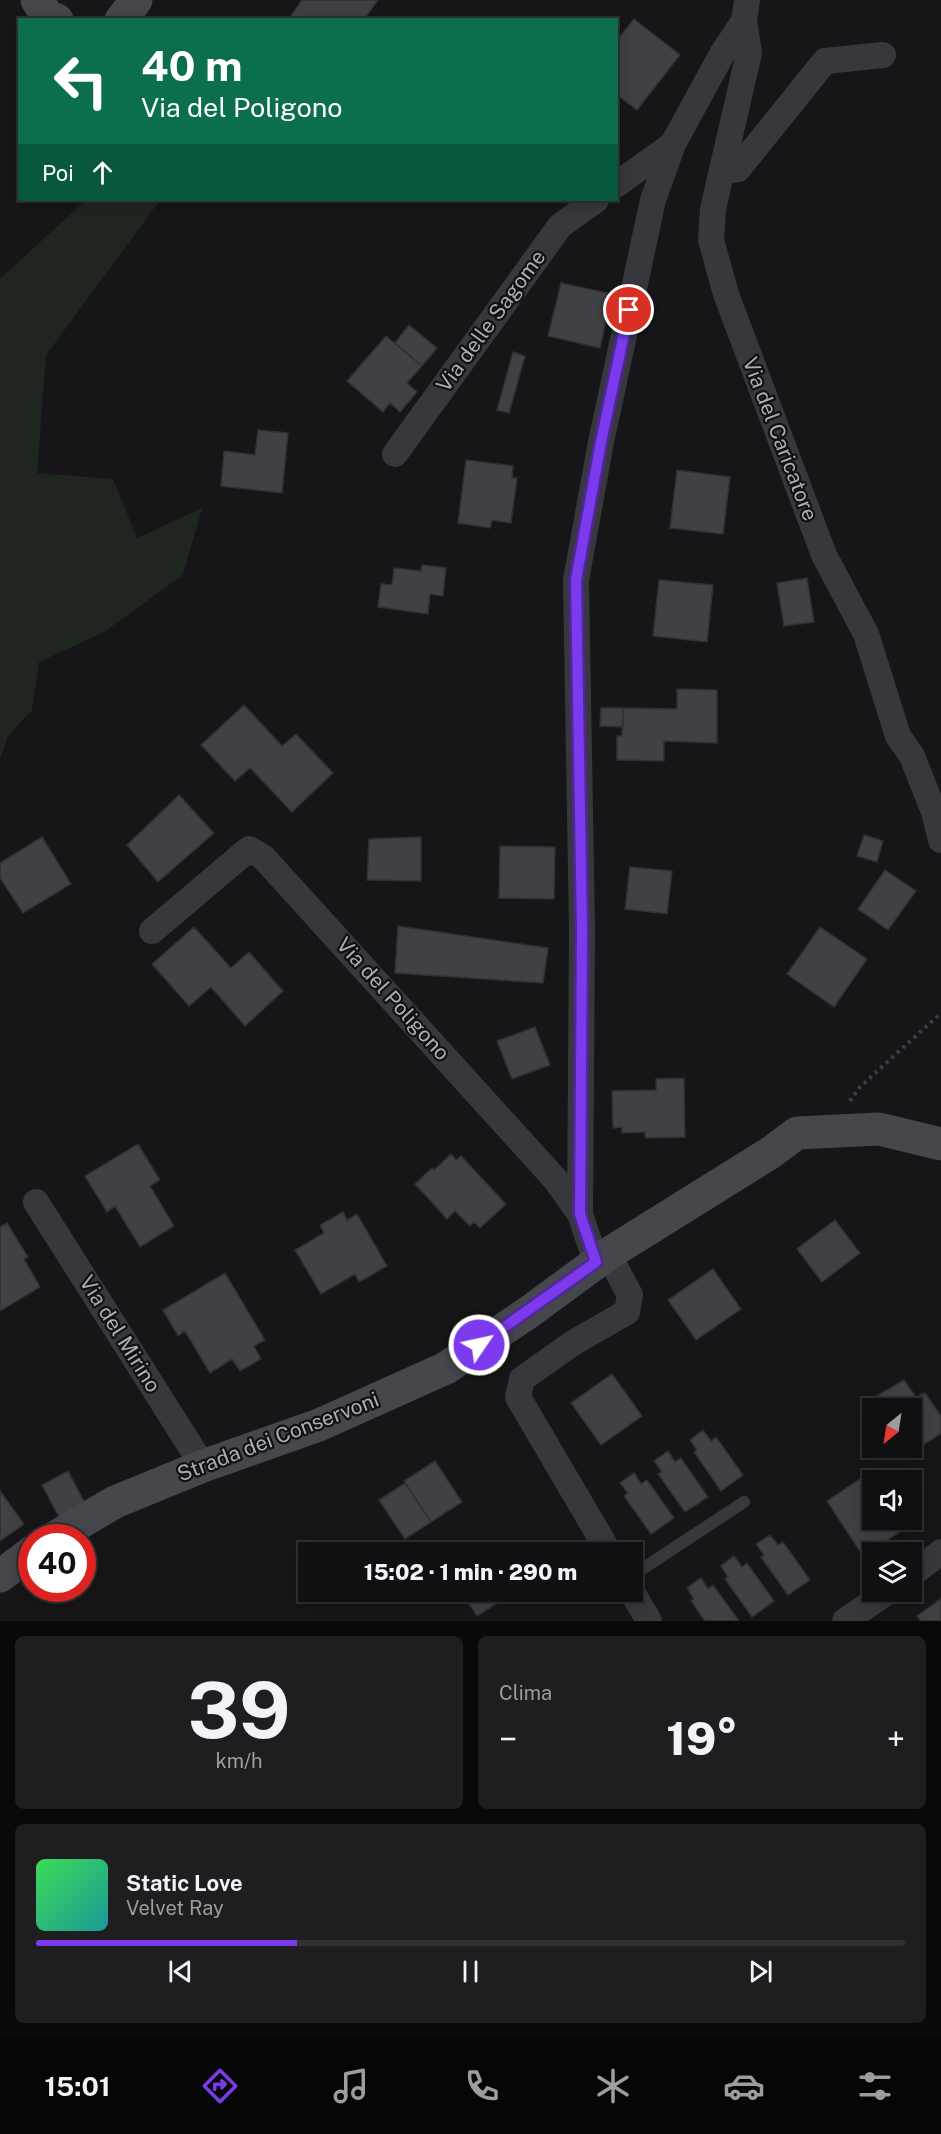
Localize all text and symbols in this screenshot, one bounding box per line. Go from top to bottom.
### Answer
text: 40 m [141,41,243,90]
icon: left [42,42,120,120]
text: Via del Poligono [141,91,343,123]
icon: ahead [86,156,119,189]
text: Poi [42,160,74,186]
street label: Via delle Sagome [431,245,550,396]
pin [603,284,654,335]
icon: arrive [612,293,645,326]
street label: Via del Caricatore [738,354,823,524]
street label: Via del Poligono [332,932,455,1065]
street label: Via del Mirino [75,1271,166,1397]
position arrow [447,1313,511,1377]
street label: Strada dei Conservoni [174,1387,382,1487]
north arrow [862,1398,922,1458]
map controls [862,1398,922,1602]
button: sound [862,1470,922,1530]
speed limit sign: 40 [18,1524,96,1602]
button: layers [862,1542,922,1602]
text: 15:02 · 1 min · 290 m [364,1559,577,1585]
text: 39 [187,1664,291,1756]
text: Clima [499,1681,552,1705]
text: 19° [666,1712,738,1765]
text: − [499,1720,517,1758]
text: + [887,1720,905,1758]
text: km/h [215,1749,263,1773]
text: Static Love [126,1870,243,1896]
text: Velvet Ray [126,1896,224,1920]
icon: previous [164,1955,197,1988]
icon: pause [454,1955,487,1988]
icon: next [744,1955,777,1988]
icon: directions [199,2065,241,2107]
icon: music [330,2065,372,2107]
icon: phone [461,2065,503,2107]
icon: climate [592,2065,634,2107]
icon: car [723,2065,765,2107]
icon: filters [854,2065,896,2107]
text: 15:01 [44,2070,111,2102]

